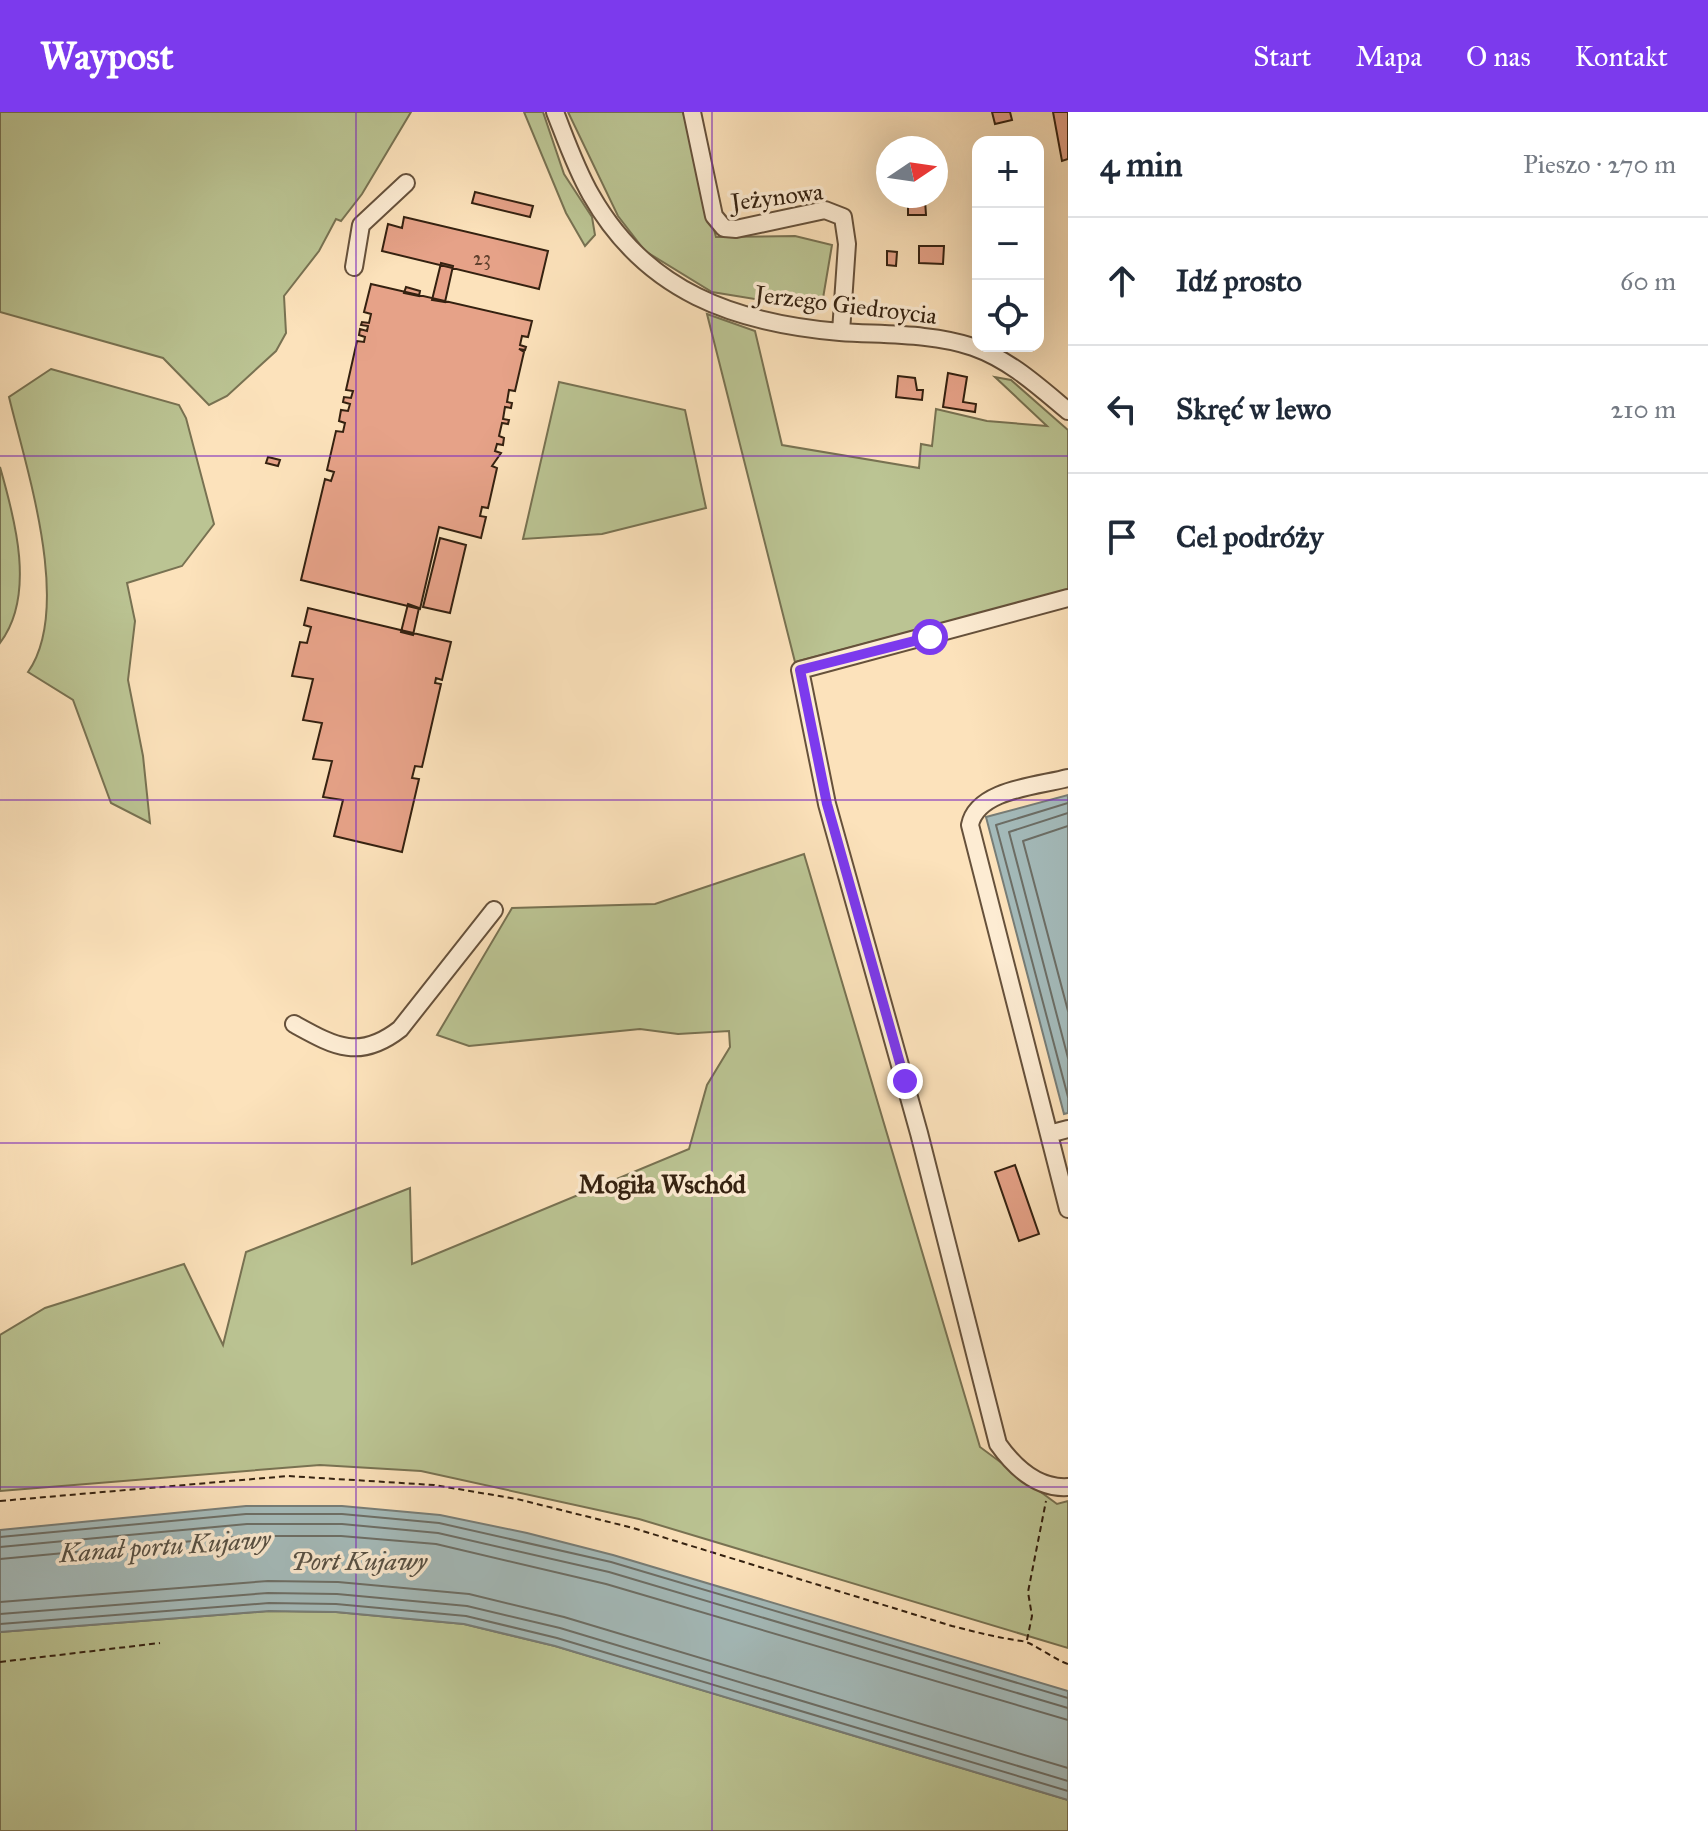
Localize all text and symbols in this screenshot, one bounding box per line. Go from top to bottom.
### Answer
text: Waypost [40,33,173,79]
text: Start [1253,39,1312,74]
text: Mapa [1356,39,1422,74]
text: O nas [1466,39,1531,74]
text: Kontakt [1575,39,1668,74]
north arrow [876,136,948,208]
map controls [972,136,1044,352]
button: + [972,136,1044,208]
text: 4 min [1100,144,1183,185]
text: Pieszo · 270 m [1523,148,1676,180]
street label: Jeżynowa [726,176,826,218]
button: − [972,208,1044,280]
house number: 23 [473,246,491,270]
icon: ahead [1100,259,1144,303]
text: Idź prosto [1176,263,1302,299]
text: 60 m [1620,265,1676,297]
street label: Jerzego Giedroycia [750,279,939,331]
button: locate [972,280,1044,352]
icon: left [1100,387,1144,431]
text: Skręć w lewo [1176,391,1331,427]
text: 210 m [1610,393,1676,425]
icon: arrive [1100,515,1144,559]
text: Cel podróży [1176,519,1323,555]
route start [912,619,948,655]
route end [887,1063,923,1099]
district label: Mogiła Wschód [578,1168,747,1201]
water label: Kanał portu Kujawy [56,1523,273,1570]
water label: Port Kujawy [291,1545,428,1577]

